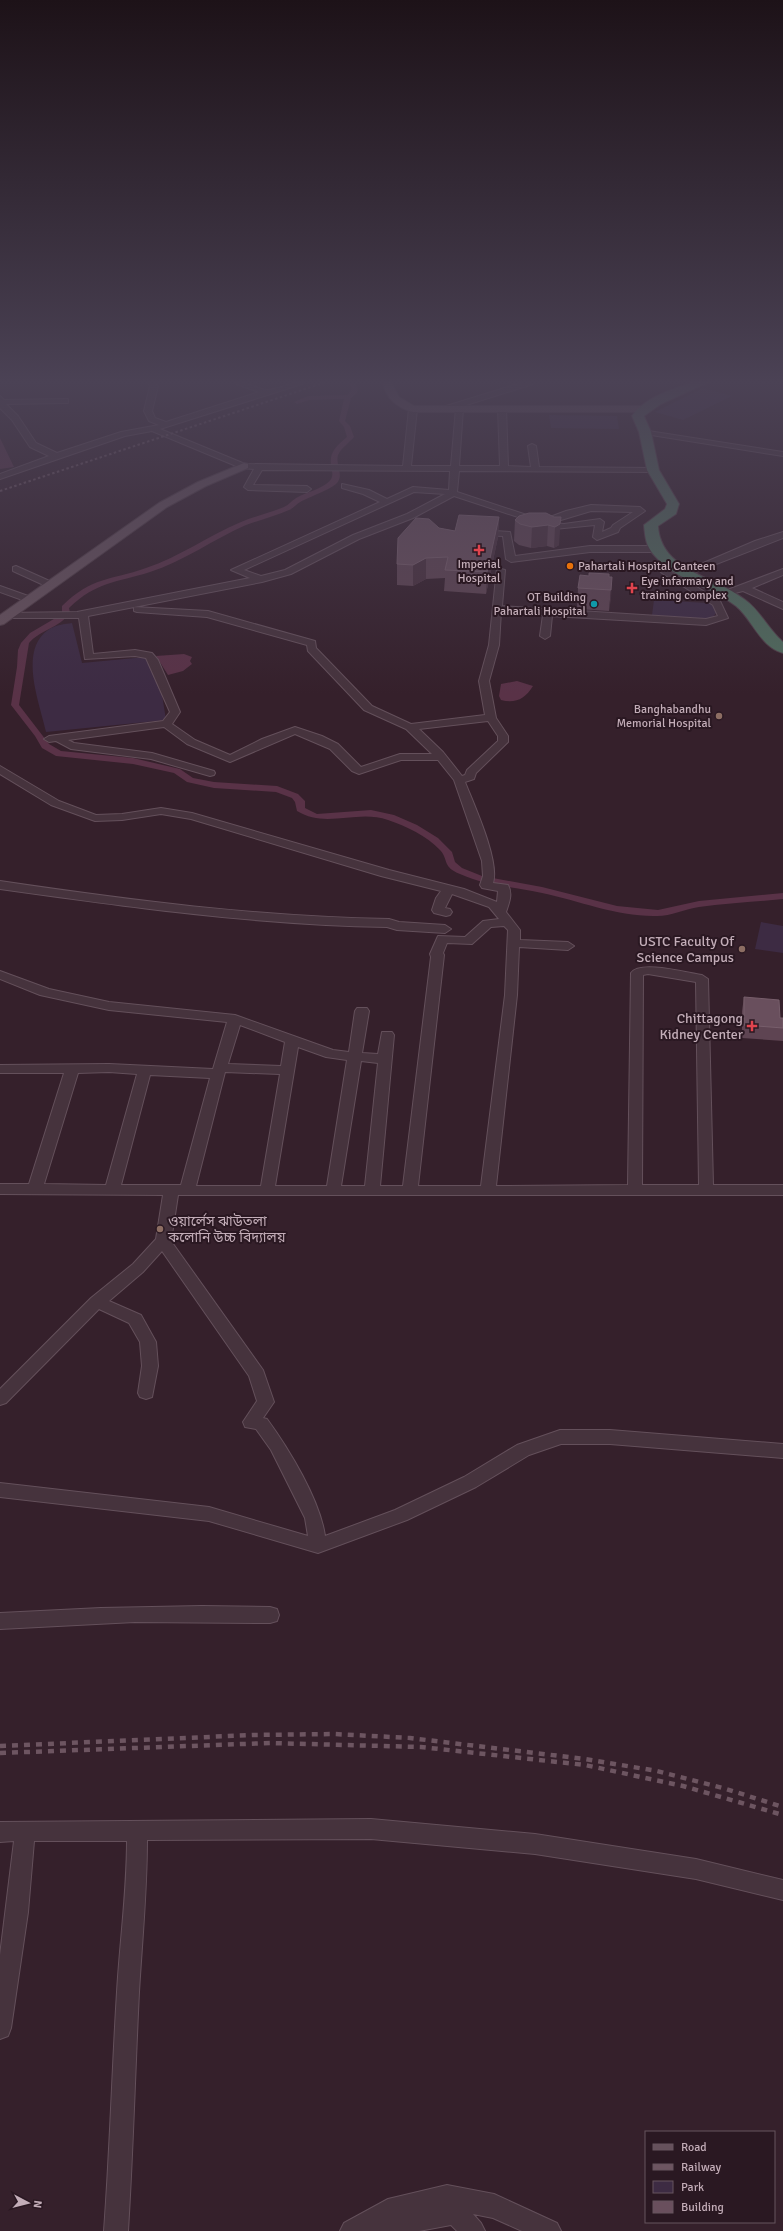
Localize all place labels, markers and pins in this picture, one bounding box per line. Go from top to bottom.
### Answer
marker: Imperial Hospital [473,544,485,556]
place label: Imperial Hospital [458,557,501,586]
place label: Pahartali Hospital Canteen [578,559,716,574]
marker: Pahartali Hospital Canteen [565,561,575,571]
place label: Eye infarmary and training complex [641,574,734,603]
marker: Eye infarmary and training complex [626,582,638,594]
place label: OT Building Pahartali Hospital [494,590,586,619]
marker: OT Building Pahartali Hospital [589,599,599,609]
place label: Banghabandhu Memorial Hospital [616,702,711,731]
marker: Banghabandhu Memorial Hospital [714,711,724,721]
place label: USTC Faculty Of Science Campus [637,933,735,966]
marker: USTC Faculty Of Science Campus [737,944,747,954]
place label: Chittagong Kidney Center [659,1010,744,1043]
marker: Chittagong Kidney Center [746,1020,758,1032]
place label: ওয়ার্লেস ঝাউতলা কলোনি উচ্চ বিদ্যালয় [167,1212,286,1246]
marker: ওয়ার্লেস ঝাউতলা কলোনি উচ্চ বিদ্যালয় [155,1224,165,1234]

